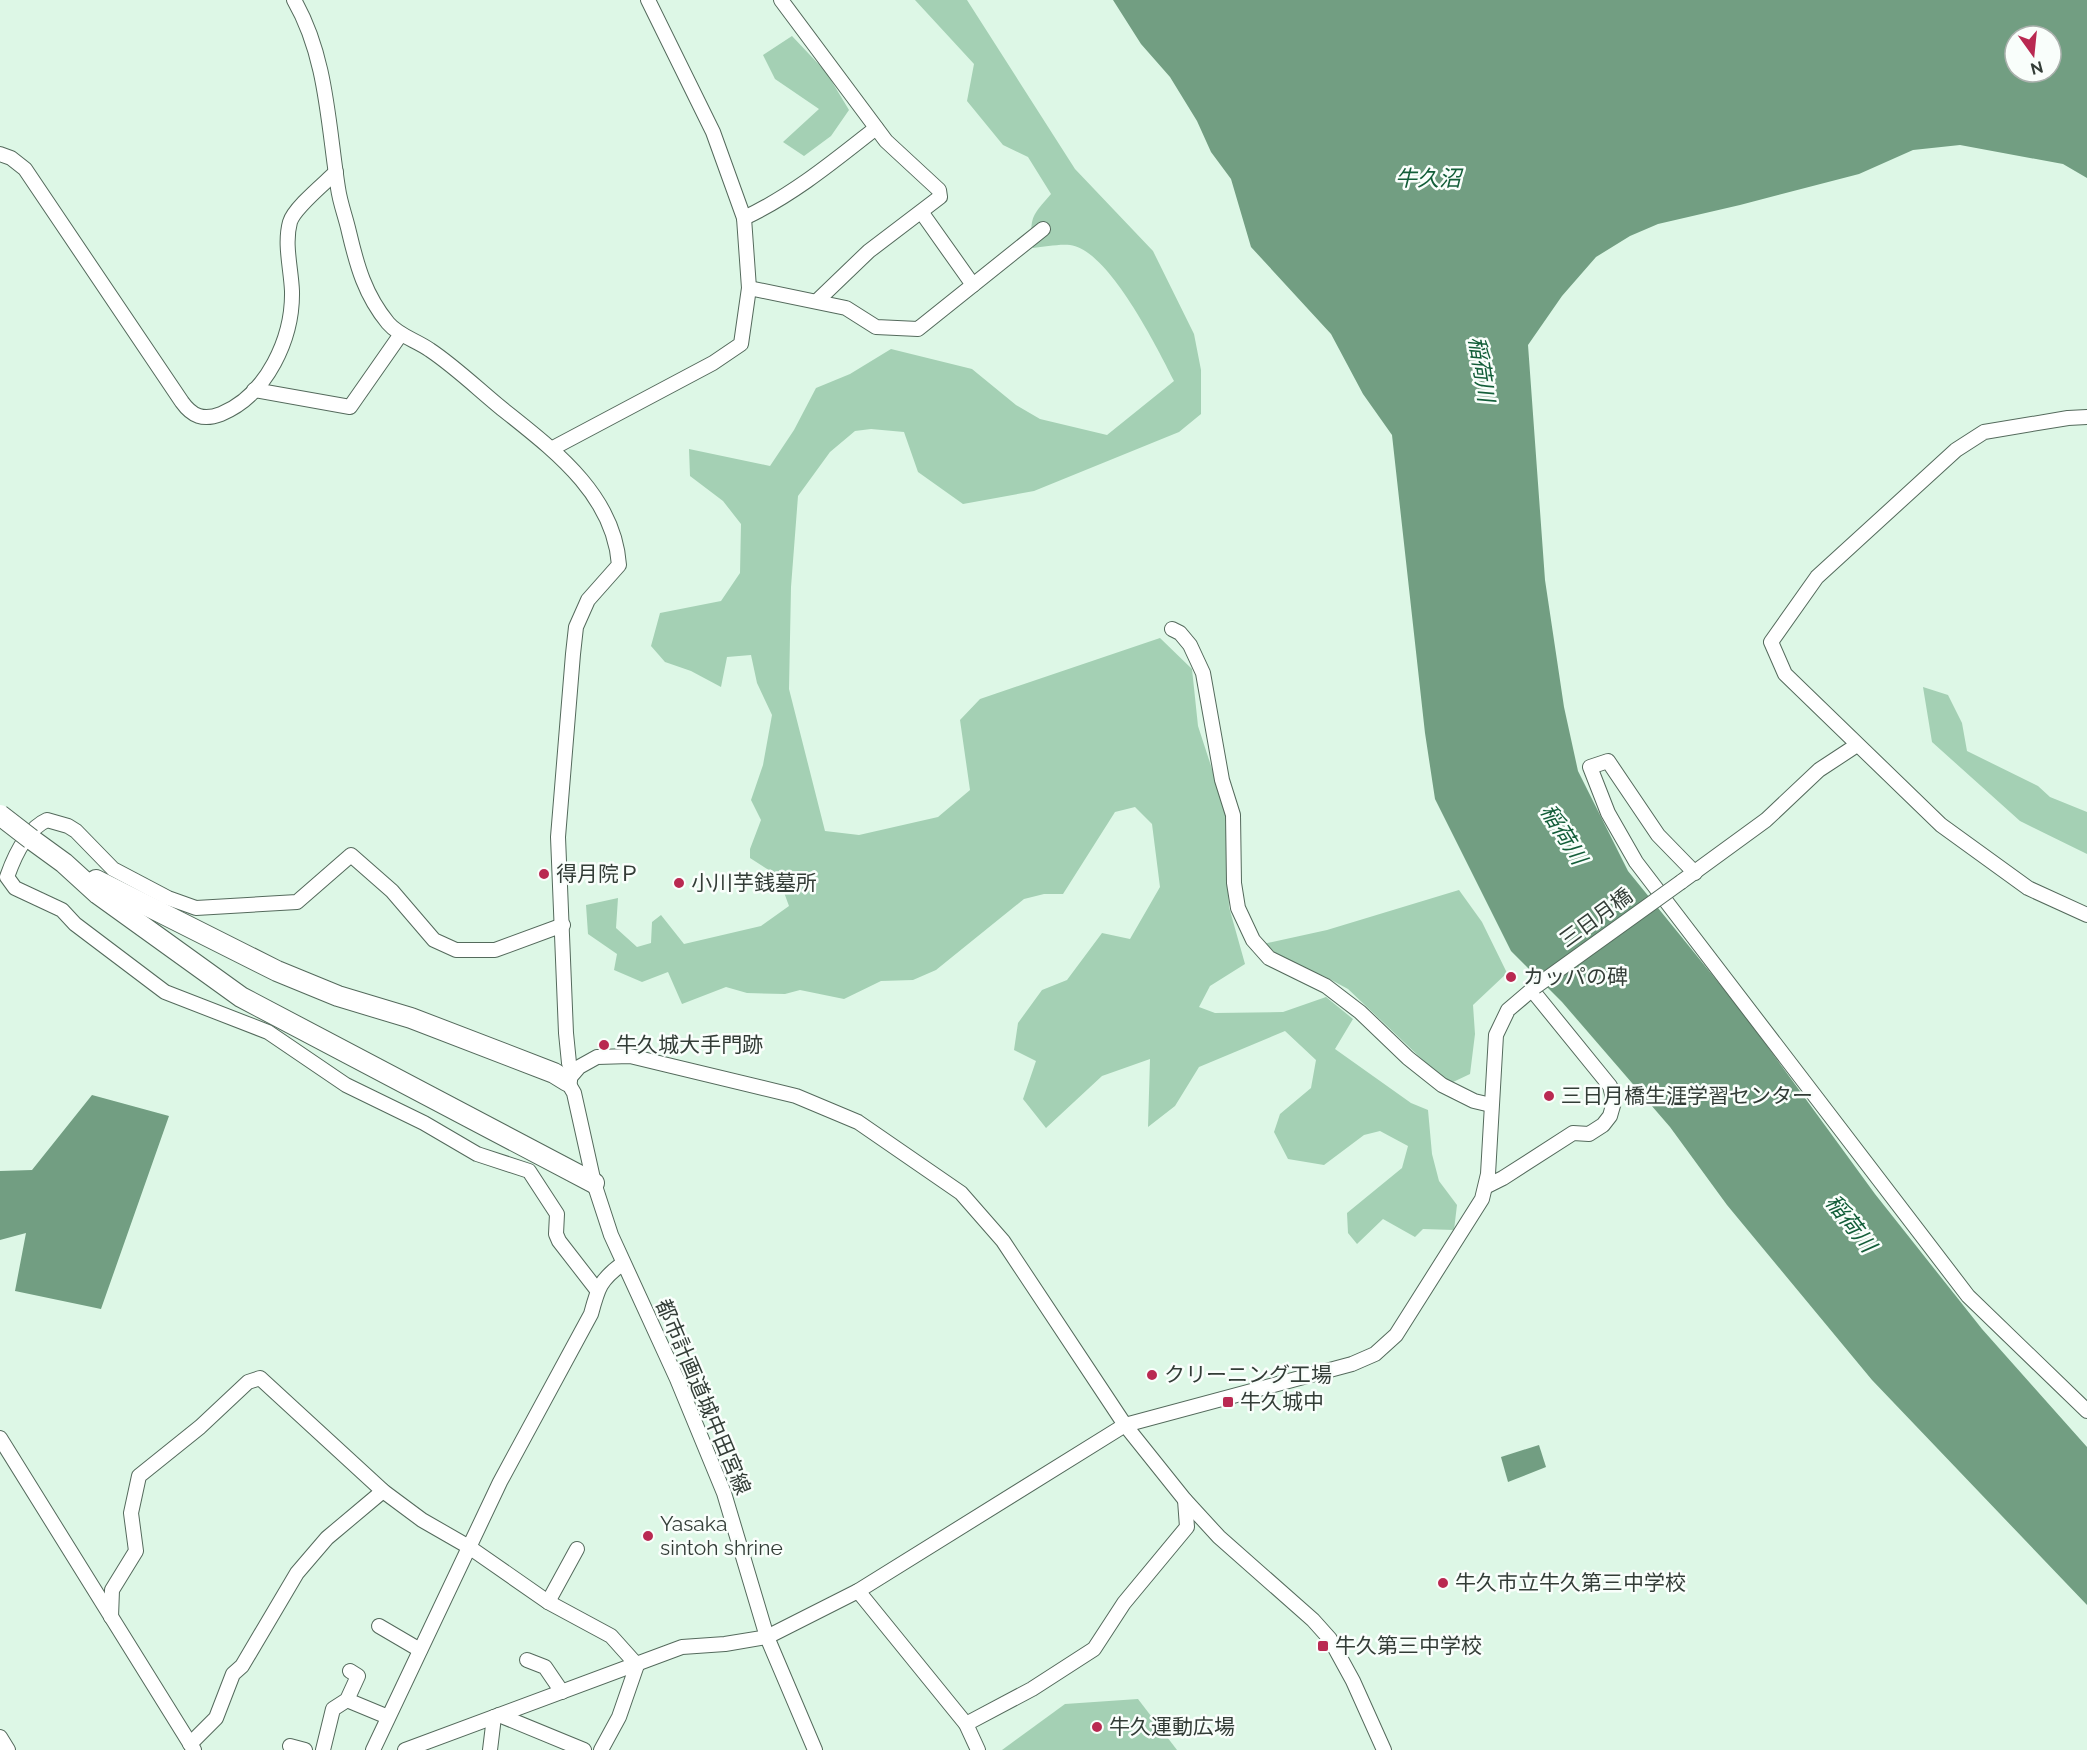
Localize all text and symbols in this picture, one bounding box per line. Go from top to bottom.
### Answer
north arrow [2003,24,2063,84]
text: N [2028,57,2045,79]
water label: 牛久沼 [1395,165,1464,191]
water label: 稲荷川 [1464,334,1500,406]
water label: 稲荷川 [1535,799,1594,871]
place label: 得月院Ｐ [556,861,640,886]
marker: 得月院Ｐ [537,867,551,881]
place label: 小川芋銭墓所 [691,870,817,895]
marker: 小川芋銭墓所 [672,876,686,890]
street label: 三日月橋 [1554,883,1637,952]
place label: カッパの碑 [1523,964,1628,989]
marker: カッパの碑 [1504,970,1518,984]
place label: 牛久城大手門跡 [616,1032,763,1057]
marker: 牛久城大手門跡 [597,1038,611,1052]
place label: 三日月橋生涯学習センター [1561,1083,1813,1108]
marker: 三日月橋生涯学習センター [1542,1089,1556,1103]
water label: 稲荷川 [1820,1189,1883,1259]
street label: 都市計画道城中田宮線 [651,1295,756,1498]
place label: クリーニング工場 [1164,1362,1332,1387]
marker: クリーニング工場 [1145,1368,1159,1382]
place label: 牛久城中 [1240,1389,1324,1414]
marker: 牛久城中 [1221,1395,1235,1409]
place label: Yasaka sintoh shrine [660,1511,783,1560]
marker: Yasaka sintoh shrine [641,1529,655,1543]
place label: 牛久市立牛久第三中学校 [1455,1570,1686,1595]
marker: 牛久市立牛久第三中学校 [1436,1576,1450,1590]
place label: 牛久第三中学校 [1335,1633,1482,1658]
marker: 牛久第三中学校 [1316,1639,1330,1653]
place label: 牛久運動広場 [1109,1714,1235,1739]
marker: 牛久運動広場 [1090,1720,1104,1734]

